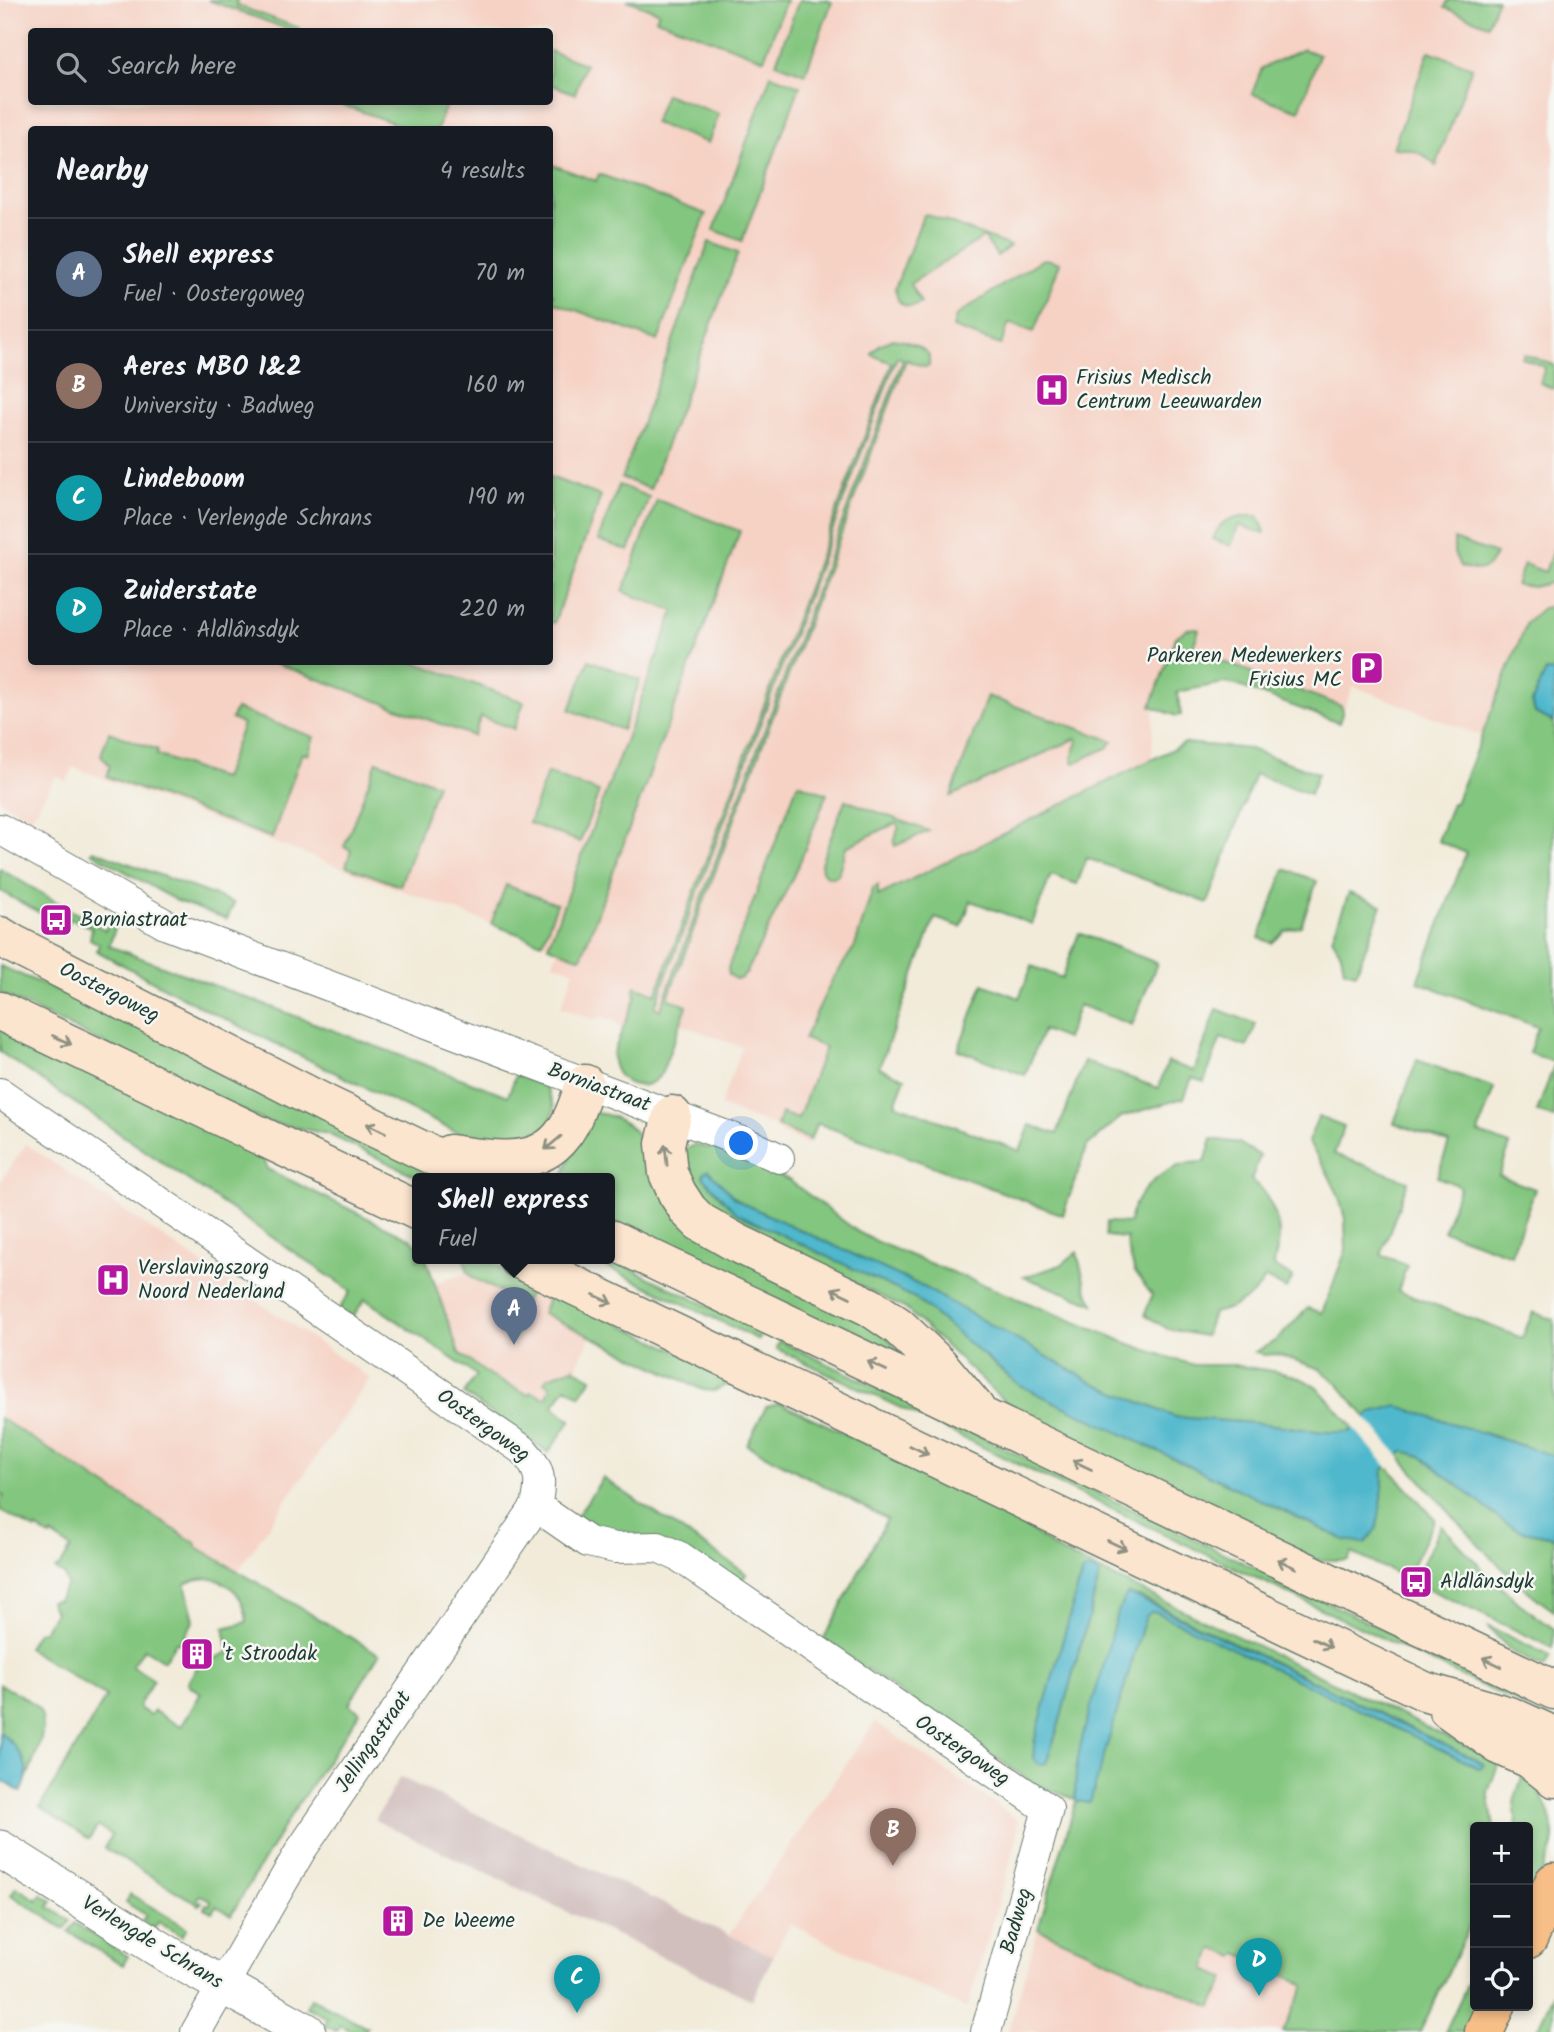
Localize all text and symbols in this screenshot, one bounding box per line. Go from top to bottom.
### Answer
search box [28,28,553,105]
text: Search here [108,46,236,88]
icon: search [52,48,90,86]
text: Nearby [56,148,148,196]
text: 4 results [440,154,525,190]
text: Shell express [123,235,274,277]
text: A [72,256,86,292]
text: 70 m [475,256,525,292]
text: Fuel · Oostergoweg [123,277,305,313]
text: Aeres MBO 1&2 [123,347,302,389]
place label: Frisius Medisch Centrum Leeuwarden [1076,362,1262,419]
text: B [72,368,86,404]
text: 160 m [466,368,525,404]
hospital icon: Frisius Medisch Centrum Leeuwarden [1033,371,1071,409]
text: University · Badweg [123,389,315,425]
text: Lindeboom [123,459,245,501]
text: C [72,480,86,516]
text: 190 m [468,480,525,516]
text: Place · Verlengde Schrans [123,501,372,537]
text: Zuiderstate [123,571,257,613]
text: D [71,592,87,628]
text: 220 m [459,592,525,628]
text: Place · Aldlânsdyk [123,613,299,649]
place label: Parkeren Medewerkers Frisius MC [1147,640,1342,697]
parking icon: Parkeren Medewerkers Frisius MC [1348,649,1386,687]
bus stop icon: Borniastraat [37,901,75,939]
place label: Borniastraat [80,904,189,937]
street label: Oostergoweg [53,954,165,1032]
one-way arrow [51,1034,72,1047]
street label: Borniastraat [543,1054,656,1122]
one-way arrow [366,1121,387,1135]
your location [724,1126,758,1160]
one-way arrow [545,1135,563,1151]
one-way arrow [660,1144,673,1166]
popup [412,1173,615,1264]
text: Shell express [438,1180,589,1222]
text: Fuel [438,1222,477,1258]
place label: Verslavingszorg Noord Nederland [138,1252,285,1309]
hospital icon: Verslavingszorg Noord Nederland [94,1261,132,1299]
one-way arrow [831,1286,852,1300]
pin: A [491,1287,537,1345]
one-way arrow [592,1293,613,1306]
one-way arrow [867,1359,888,1373]
street label: Oostergoweg [429,1381,537,1471]
one-way arrow [908,1444,929,1458]
one-way arrow [1072,1458,1093,1471]
one-way arrow [1106,1539,1127,1553]
one-way arrow [1277,1556,1298,1570]
bus stop icon: Aldlânsdyk [1397,1563,1435,1601]
place label: Aldlânsdyk [1440,1566,1534,1599]
building icon: 't Stroodak [178,1635,216,1673]
one-way arrow [1311,1637,1333,1650]
place label: 't Stroodak [222,1638,317,1671]
one-way arrow [1482,1654,1503,1668]
street label: Jellingastraat [327,1683,421,1800]
street label: Oostergoweg [908,1707,1016,1795]
pin: B [870,1808,916,1866]
map controls [1470,1822,1533,2011]
button: + [1470,1822,1533,1885]
street label: Badweg [992,1884,1042,1958]
button: − [1470,1885,1533,1948]
street label: Verlengde Schrans [75,1888,229,1998]
building icon: De Weeme [379,1902,417,1940]
place label: De Weeme [422,1905,515,1938]
pin: D [1236,1938,1282,1996]
button: locate [1470,1948,1533,2011]
pin: C [554,1955,600,2013]

